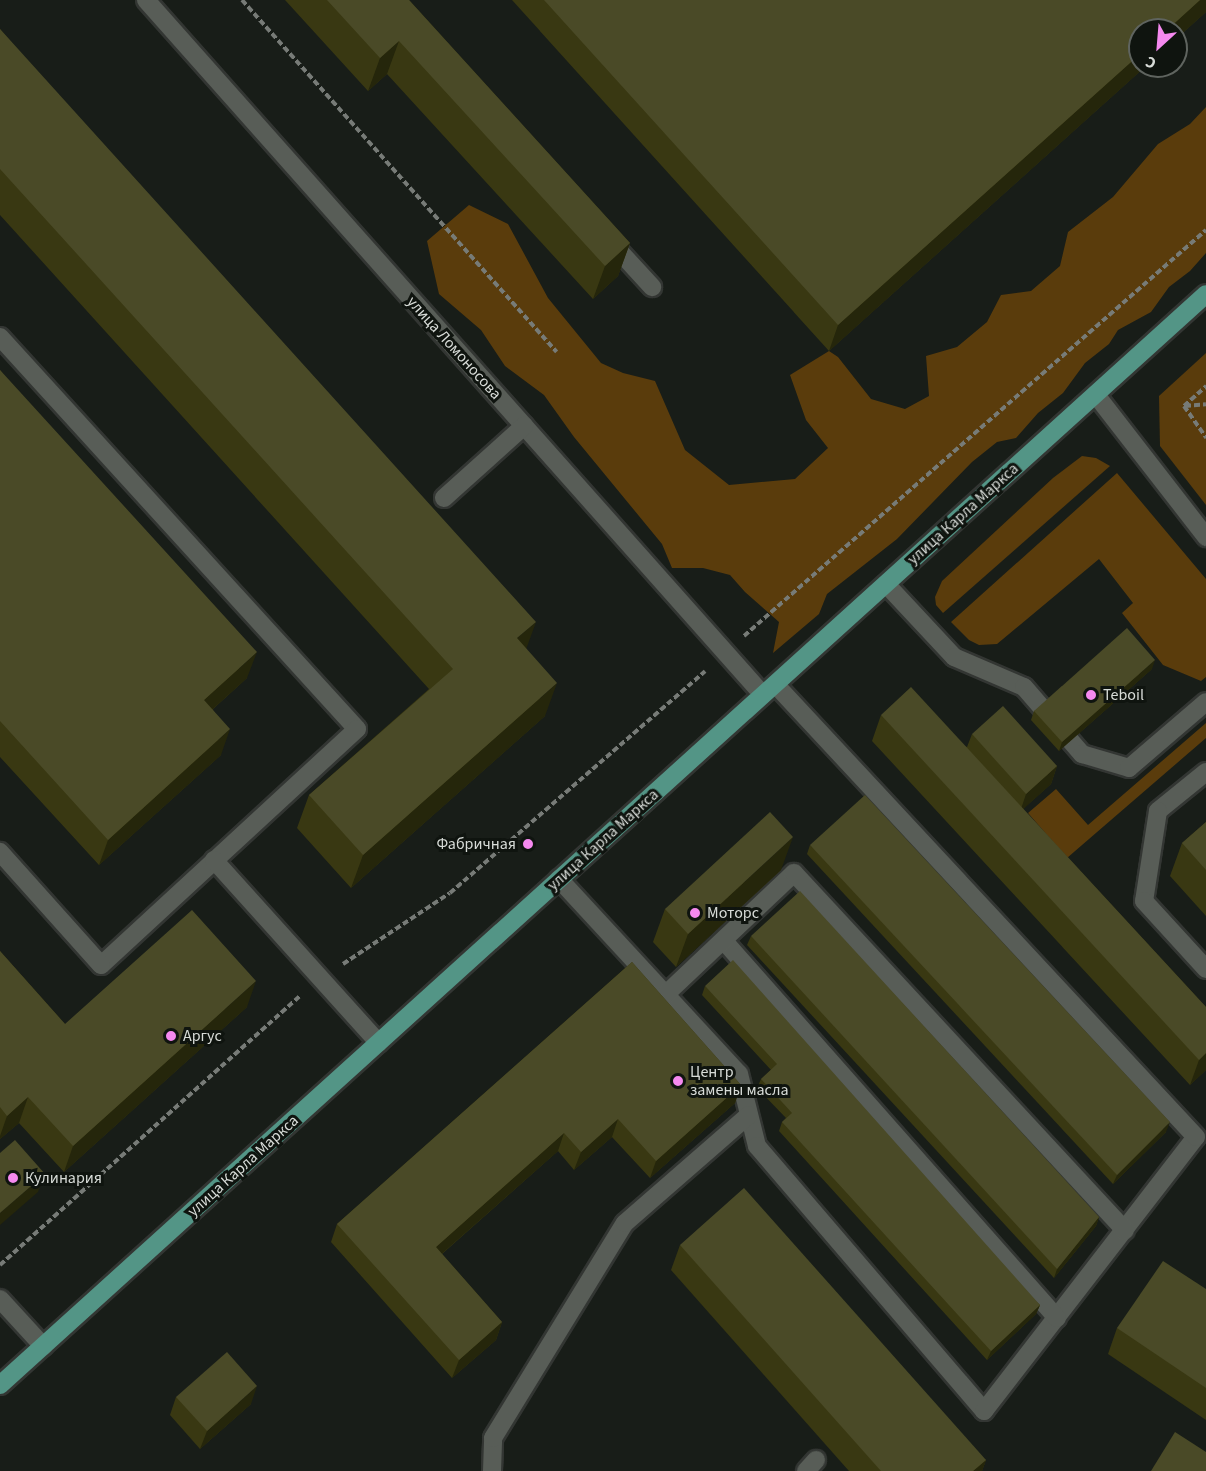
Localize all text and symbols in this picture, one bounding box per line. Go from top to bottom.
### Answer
north arrow [1128,18,1188,78]
text: С [1142,50,1160,74]
street label: улица Ломоносова [403,292,505,404]
street label: улица Карла Маркса [904,459,1022,569]
place label: Teboil [1103,685,1144,705]
marker: Teboil [1084,688,1098,702]
street label: улица Карла Маркса [544,785,662,895]
place label: Фабричная [436,834,516,854]
marker: Фабричная [521,837,535,851]
place label: Моторс [707,903,759,923]
marker: Моторс [688,906,702,920]
place label: Аргус [183,1026,222,1046]
marker: Аргус [164,1029,178,1043]
place label: Центр замены масла [690,1062,789,1100]
marker: Центр замены масла [671,1074,685,1088]
street label: улица Карла Маркса [184,1111,302,1221]
place label: Кулинария [25,1168,102,1188]
marker: Кулинария [6,1171,20,1185]

